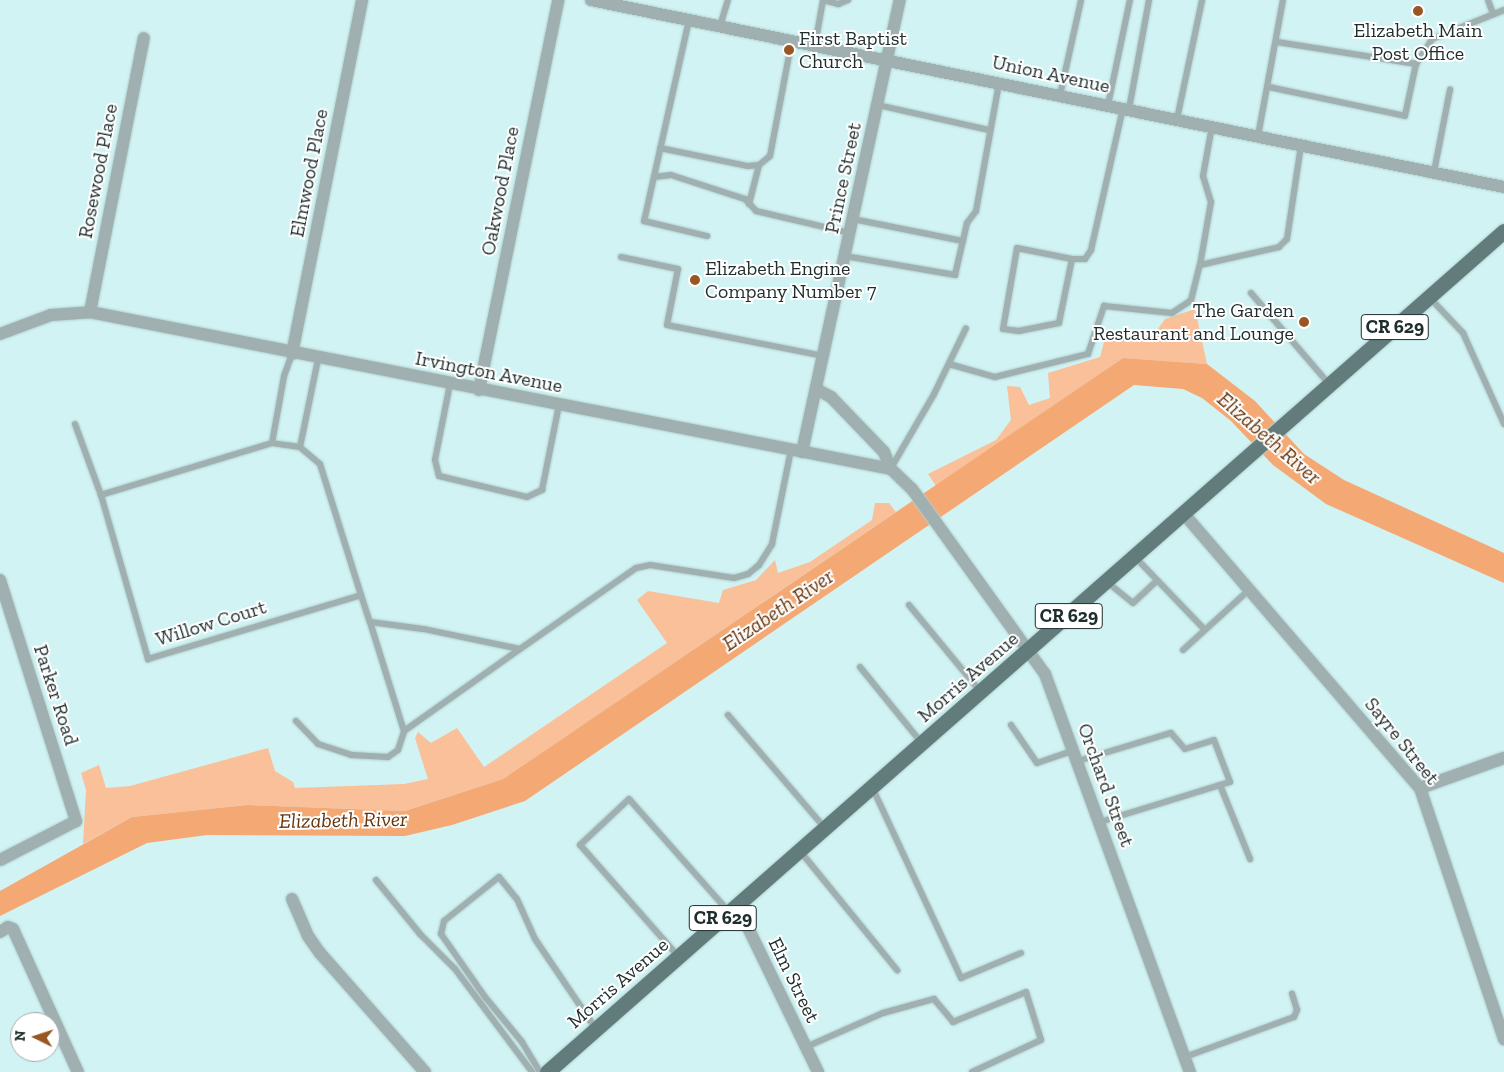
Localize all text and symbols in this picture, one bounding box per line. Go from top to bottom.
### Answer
marker: Elizabeth Main Post Office [1412,5,1424,17]
place label: Elizabeth Main Post Office [1353,19,1483,66]
place label: First Baptist Church [799,26,907,73]
marker: First Baptist Church [783,44,795,56]
street label: Union Avenue [990,50,1112,98]
street label: Rosewood Place [73,102,123,240]
street label: Elmwood Place [285,107,333,239]
street label: Prince Street [820,120,866,236]
street label: Oakwood Place [476,125,524,257]
place label: Elizabeth Engine Company Number 7 [705,256,877,303]
marker: Elizabeth Engine Company Number 7 [689,274,701,286]
place label: The Garden Restaurant and Lounge [1093,299,1294,346]
road number: CR 629 [1360,311,1430,344]
marker: The Garden Restaurant and Lounge [1298,316,1310,328]
street label: Irvington Avenue [413,346,565,398]
water label: Elizabeth River [1212,386,1326,490]
water label: Elizabeth River [718,564,838,656]
street label: Willow Court [153,595,269,651]
road number: CR 629 [1034,600,1104,632]
street label: Morris Avenue [912,626,1024,728]
street label: Parker Road [28,642,84,748]
street label: Sayre Street [1360,693,1444,789]
street label: Orchard Street [1073,720,1139,850]
water label: Elizabeth River [278,806,408,834]
road number: CR 629 [688,901,758,934]
street label: Morris Avenue [562,932,674,1034]
street label: Elm Street [763,934,825,1026]
north arrow [10,1012,60,1062]
text: N [12,1030,29,1042]

